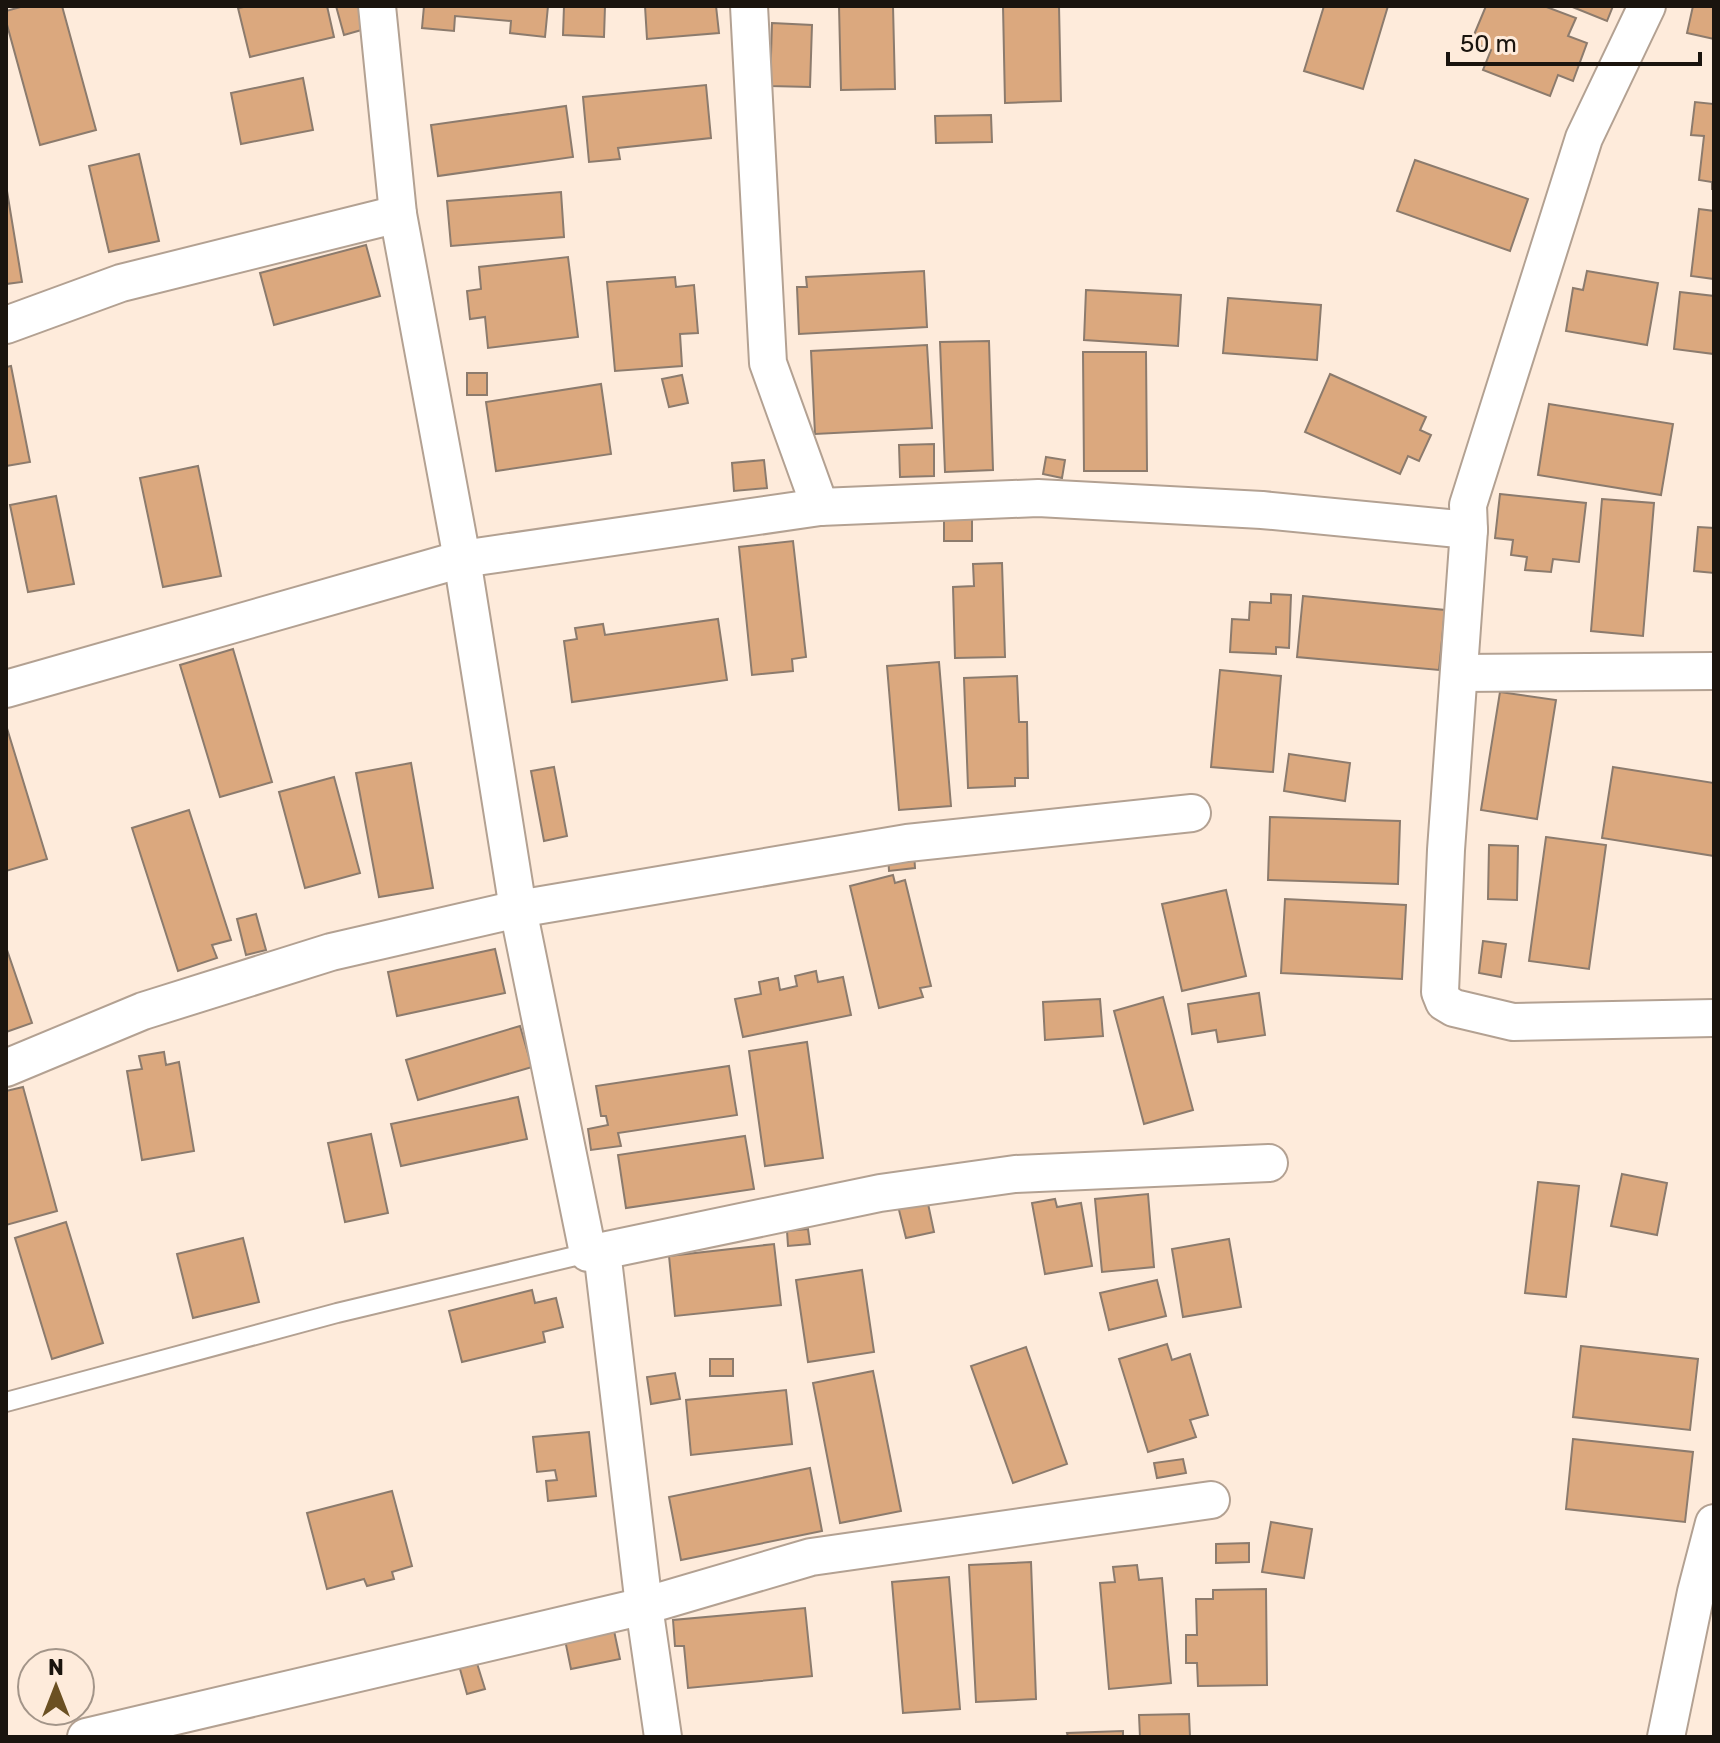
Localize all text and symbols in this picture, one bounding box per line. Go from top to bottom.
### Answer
scale bar [1448,16,1700,66]
text: 50 m [1460,30,1517,58]
north arrow [16,1647,96,1727]
text: N [48,1654,64,1681]

